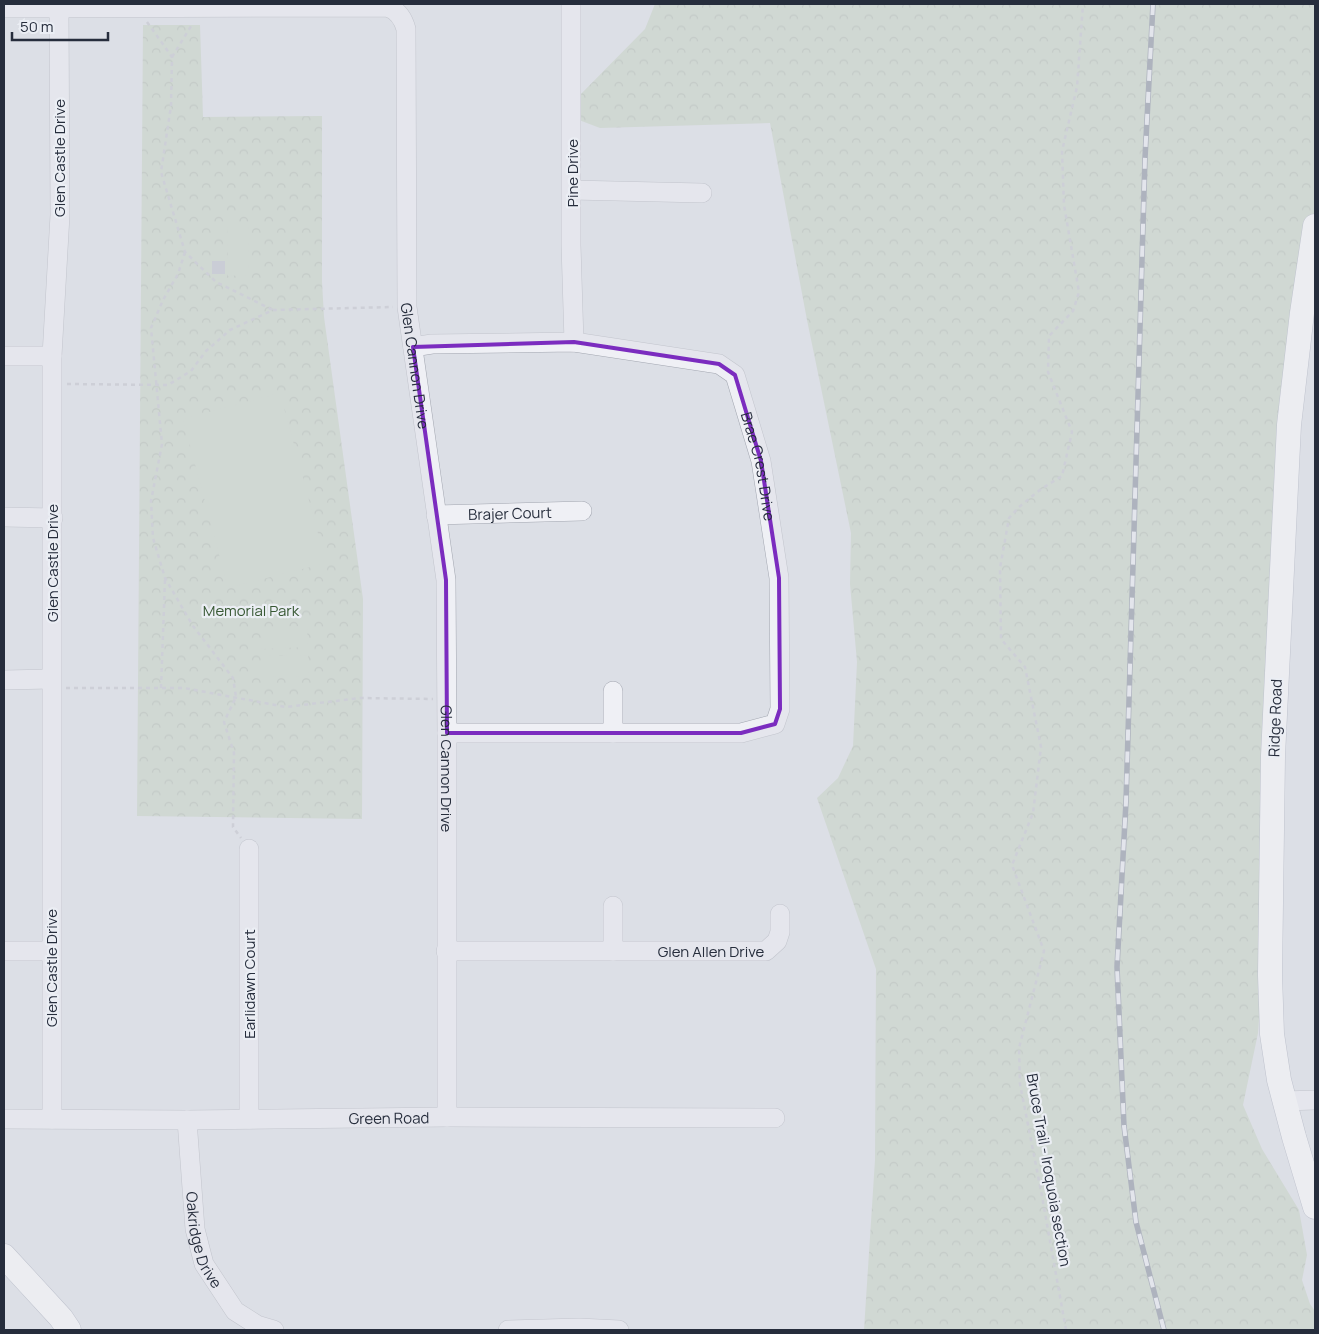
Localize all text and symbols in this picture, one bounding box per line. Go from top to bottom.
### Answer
scale bar [12,10,109,42]
text: 50 m [20,16,54,37]
street label: Glen Castle Drive [49,99,70,217]
street label: Pine Drive [562,139,583,207]
street label: Glen Cannon Drive [396,301,435,431]
street label: Brae Crest Drive [736,409,781,523]
street label: Brajer Court [468,501,552,525]
street label: Glen Castle Drive [42,504,63,622]
park label: Memorial Park [203,600,300,621]
street label: Ridge Road [1263,679,1287,757]
street label: Glen Cannon Drive [436,705,458,833]
street label: Glen Castle Drive [41,909,62,1027]
street label: Earlidawn Court [239,929,260,1039]
street label: Glen Allen Drive [658,941,765,962]
street label: Bruce Trail - Iroquoia section [1022,1072,1076,1268]
street label: Green Road [349,1107,429,1129]
street label: Oakridge Drive [182,1191,228,1292]

